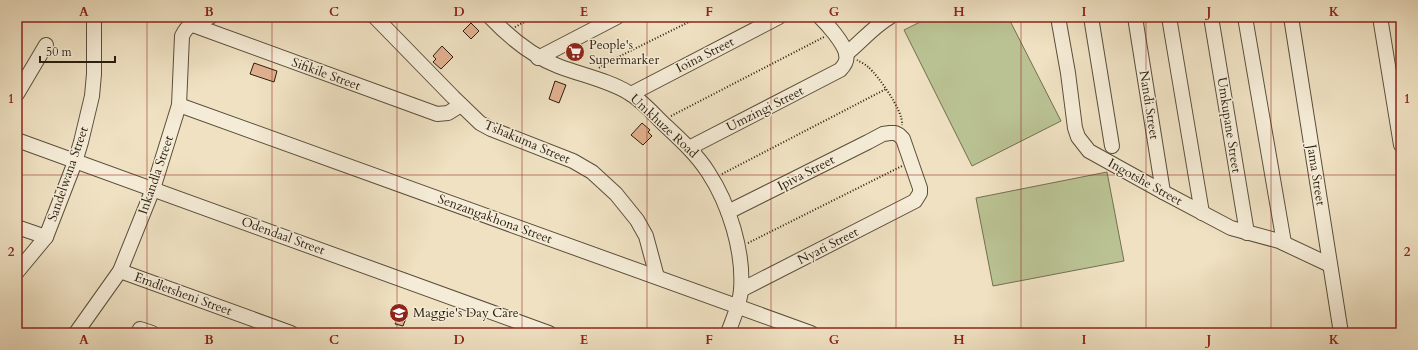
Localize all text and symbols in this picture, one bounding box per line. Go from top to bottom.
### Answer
text: A [79,3,89,21]
text: B [204,3,214,21]
text: C [329,3,339,21]
text: D [453,3,465,21]
text: E [580,3,588,21]
text: F [705,3,713,21]
text: G [829,3,840,21]
text: H [953,3,965,21]
text: I [1081,3,1087,21]
text: J [1205,3,1212,21]
text: K [1329,3,1340,21]
street label: Ioina Street [673,33,737,77]
place label: People's Supermarker [589,36,659,69]
scale bar [40,38,115,64]
supermarket icon: People's Supermarker [564,41,586,63]
text: 50 m [46,44,73,60]
street label: Sifikile Street [289,53,363,95]
street label: Nandi Street [1135,69,1163,141]
street label: Umkupane Street [1213,76,1245,174]
street label: Umzingi Street [723,82,807,136]
text: 1 [8,90,14,108]
street label: Umkhuze Road [626,90,702,162]
text: 1 [1404,90,1410,108]
street label: Tshakuma Street [481,116,573,168]
street label: Sandelwana Street [43,124,93,224]
street label: Inkandla Street [134,133,178,217]
street label: Jama Street [1302,141,1330,207]
street label: Ipiva Street [774,151,838,195]
street label: Ingotshe Street [1105,154,1185,210]
street label: Senzangakhona Street [435,190,555,248]
street label: Odendaal Street [239,213,327,259]
street label: Nyati Street [794,223,862,269]
text: 2 [8,243,15,261]
text: 2 [1404,243,1411,261]
street label: Emdletsheni Street [132,268,234,320]
school or university icon: Maggie's Day Care [388,302,410,324]
place label: Maggie's Day Care [413,304,519,322]
text: A [79,331,89,349]
text: B [204,331,214,349]
text: C [329,331,339,349]
text: D [453,331,465,349]
text: E [580,331,588,349]
text: F [705,331,713,349]
text: G [829,331,840,349]
text: H [953,331,965,349]
text: I [1081,331,1087,349]
text: J [1205,331,1212,349]
text: K [1329,331,1340,349]

